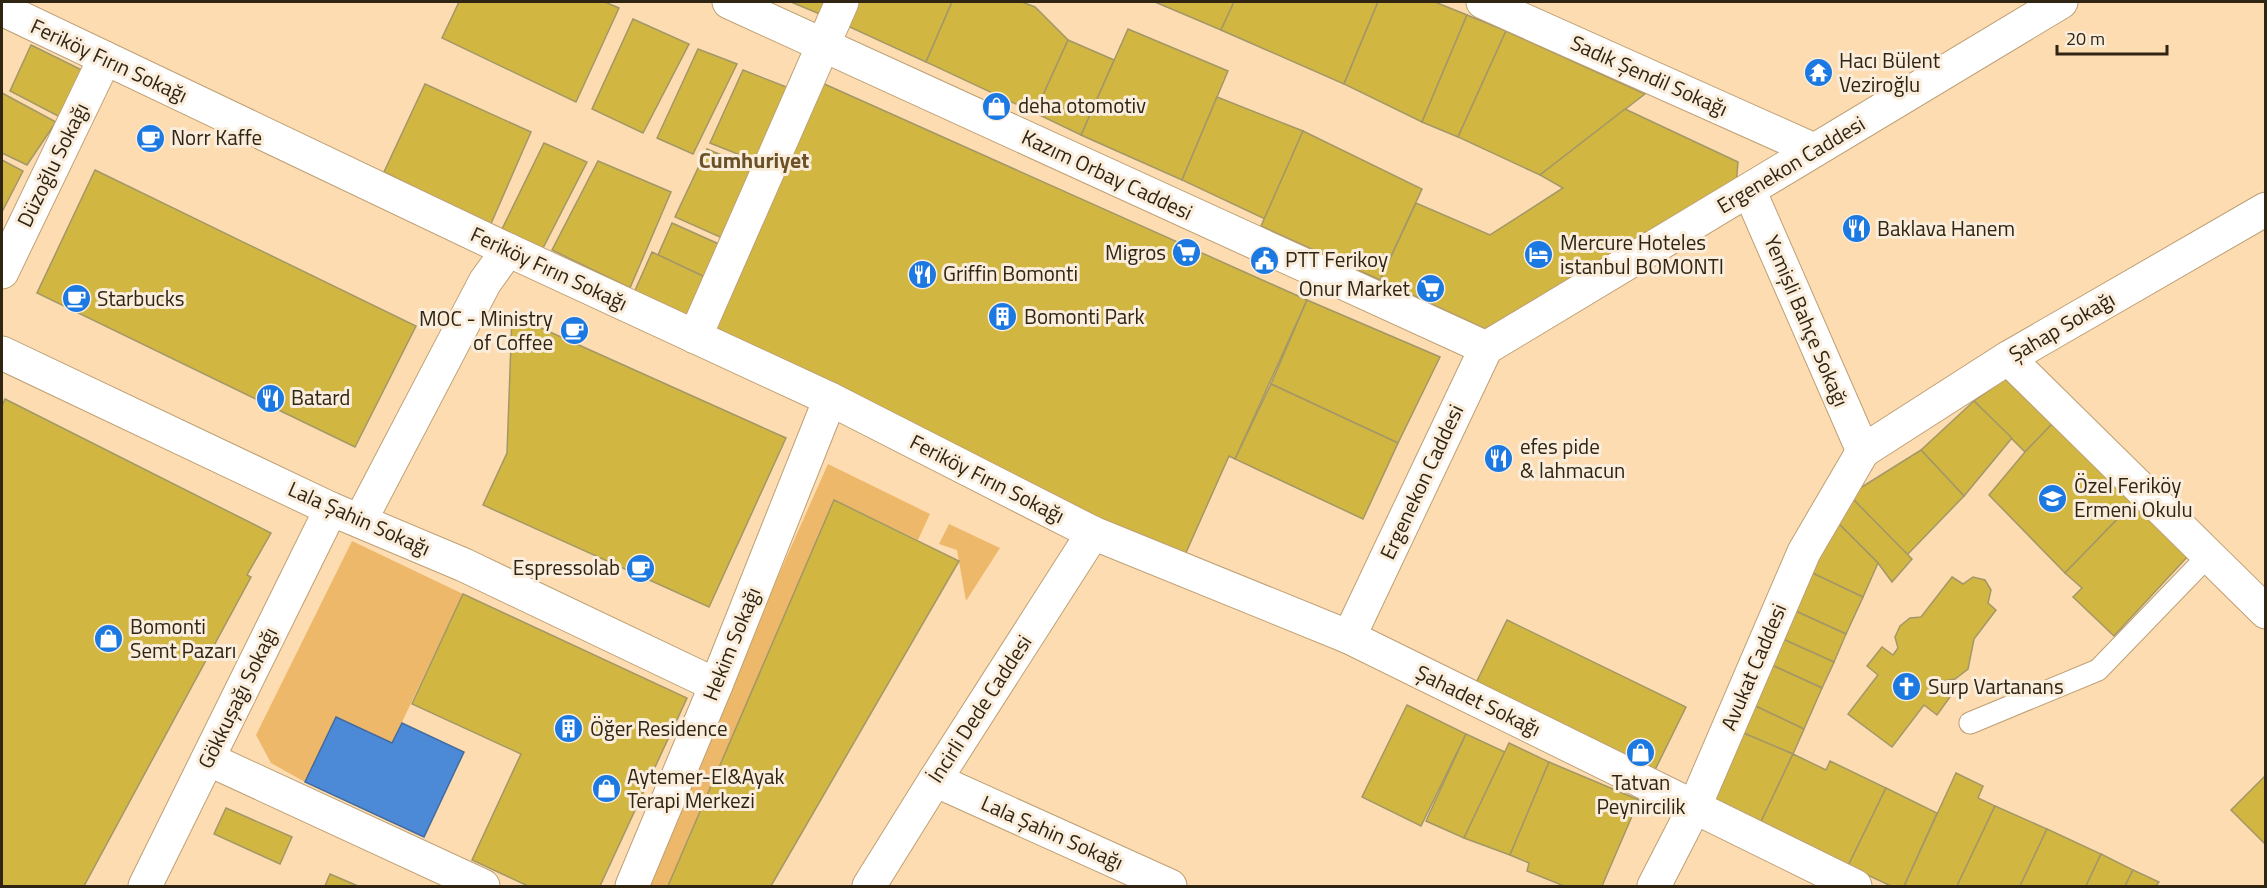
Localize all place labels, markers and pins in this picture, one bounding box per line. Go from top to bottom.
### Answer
place label: Hacı Bülent Veziroğlu [1839,44,1941,100]
temple icon: Hacı Bülent Veziroğlu [1802,57,1834,89]
place label: deha otomotiv [1018,89,1146,121]
shop icon: deha otomotiv [981,90,1013,122]
place label: Norr Kaffe [171,121,262,153]
cafe icon: Norr Kaffe [134,122,166,154]
place label: Baklava Hanem [1877,212,2015,244]
restaurant icon: Baklava Hanem [1840,213,1872,245]
place label: Mercure Hoteles istanbul BOMONTI [1560,226,1724,282]
place label: Migros [1105,236,1166,268]
supermarket icon: Migros [1171,237,1203,269]
hotel icon: Mercure Hoteles istanbul BOMONTI [1523,239,1555,271]
place label: PTT Ferikoy [1285,243,1388,275]
public building icon: PTT Ferikoy [1248,244,1280,276]
place label: Griffin Bomonti [943,257,1078,289]
restaurant icon: Griffin Bomonti [906,258,938,290]
place label: Onur Market [1299,272,1411,304]
supermarket icon: Onur Market [1415,273,1447,305]
place label: Starbucks [97,282,185,314]
cafe icon: Starbucks [60,283,92,315]
place label: Bomonti Park [1024,300,1145,332]
building icon: Bomonti Park [987,301,1019,333]
place label: MOC - Ministry of Coffee [419,302,553,358]
cafe icon: MOC - Ministry of Coffee [558,315,590,347]
place label: Batard [291,381,350,413]
restaurant icon: Batard [254,382,286,414]
place label: efes pide & lahmacun [1520,430,1625,486]
restaurant icon: efes pide & lahmacun [1483,443,1515,475]
place label: Özel Feriköy Ermeni Okulu [2074,469,2193,525]
school or university icon: Özel Feriköy Ermeni Okulu [2037,482,2069,514]
place label: Espressolab [513,551,620,583]
cafe icon: Espressolab [625,552,657,584]
place label: Bomonti Semt Pazarı [130,610,236,666]
shop icon: Bomonti Semt Pazarı [93,623,125,655]
place label: Surp Vartanans [1928,670,2064,702]
church icon: Surp Vartanans [1891,671,1923,703]
place label: Öğer Residence [590,712,728,744]
building icon: Öğer Residence [553,713,585,745]
shop icon: Tatvan Peynircilik [1625,736,1657,768]
place label: Aytemer-El&Ayak Terapi Merkezi [627,760,785,816]
place label: Tatvan Peynircilik [1596,766,1686,822]
shop icon: Aytemer-El&Ayak Terapi Merkezi [590,773,622,805]

